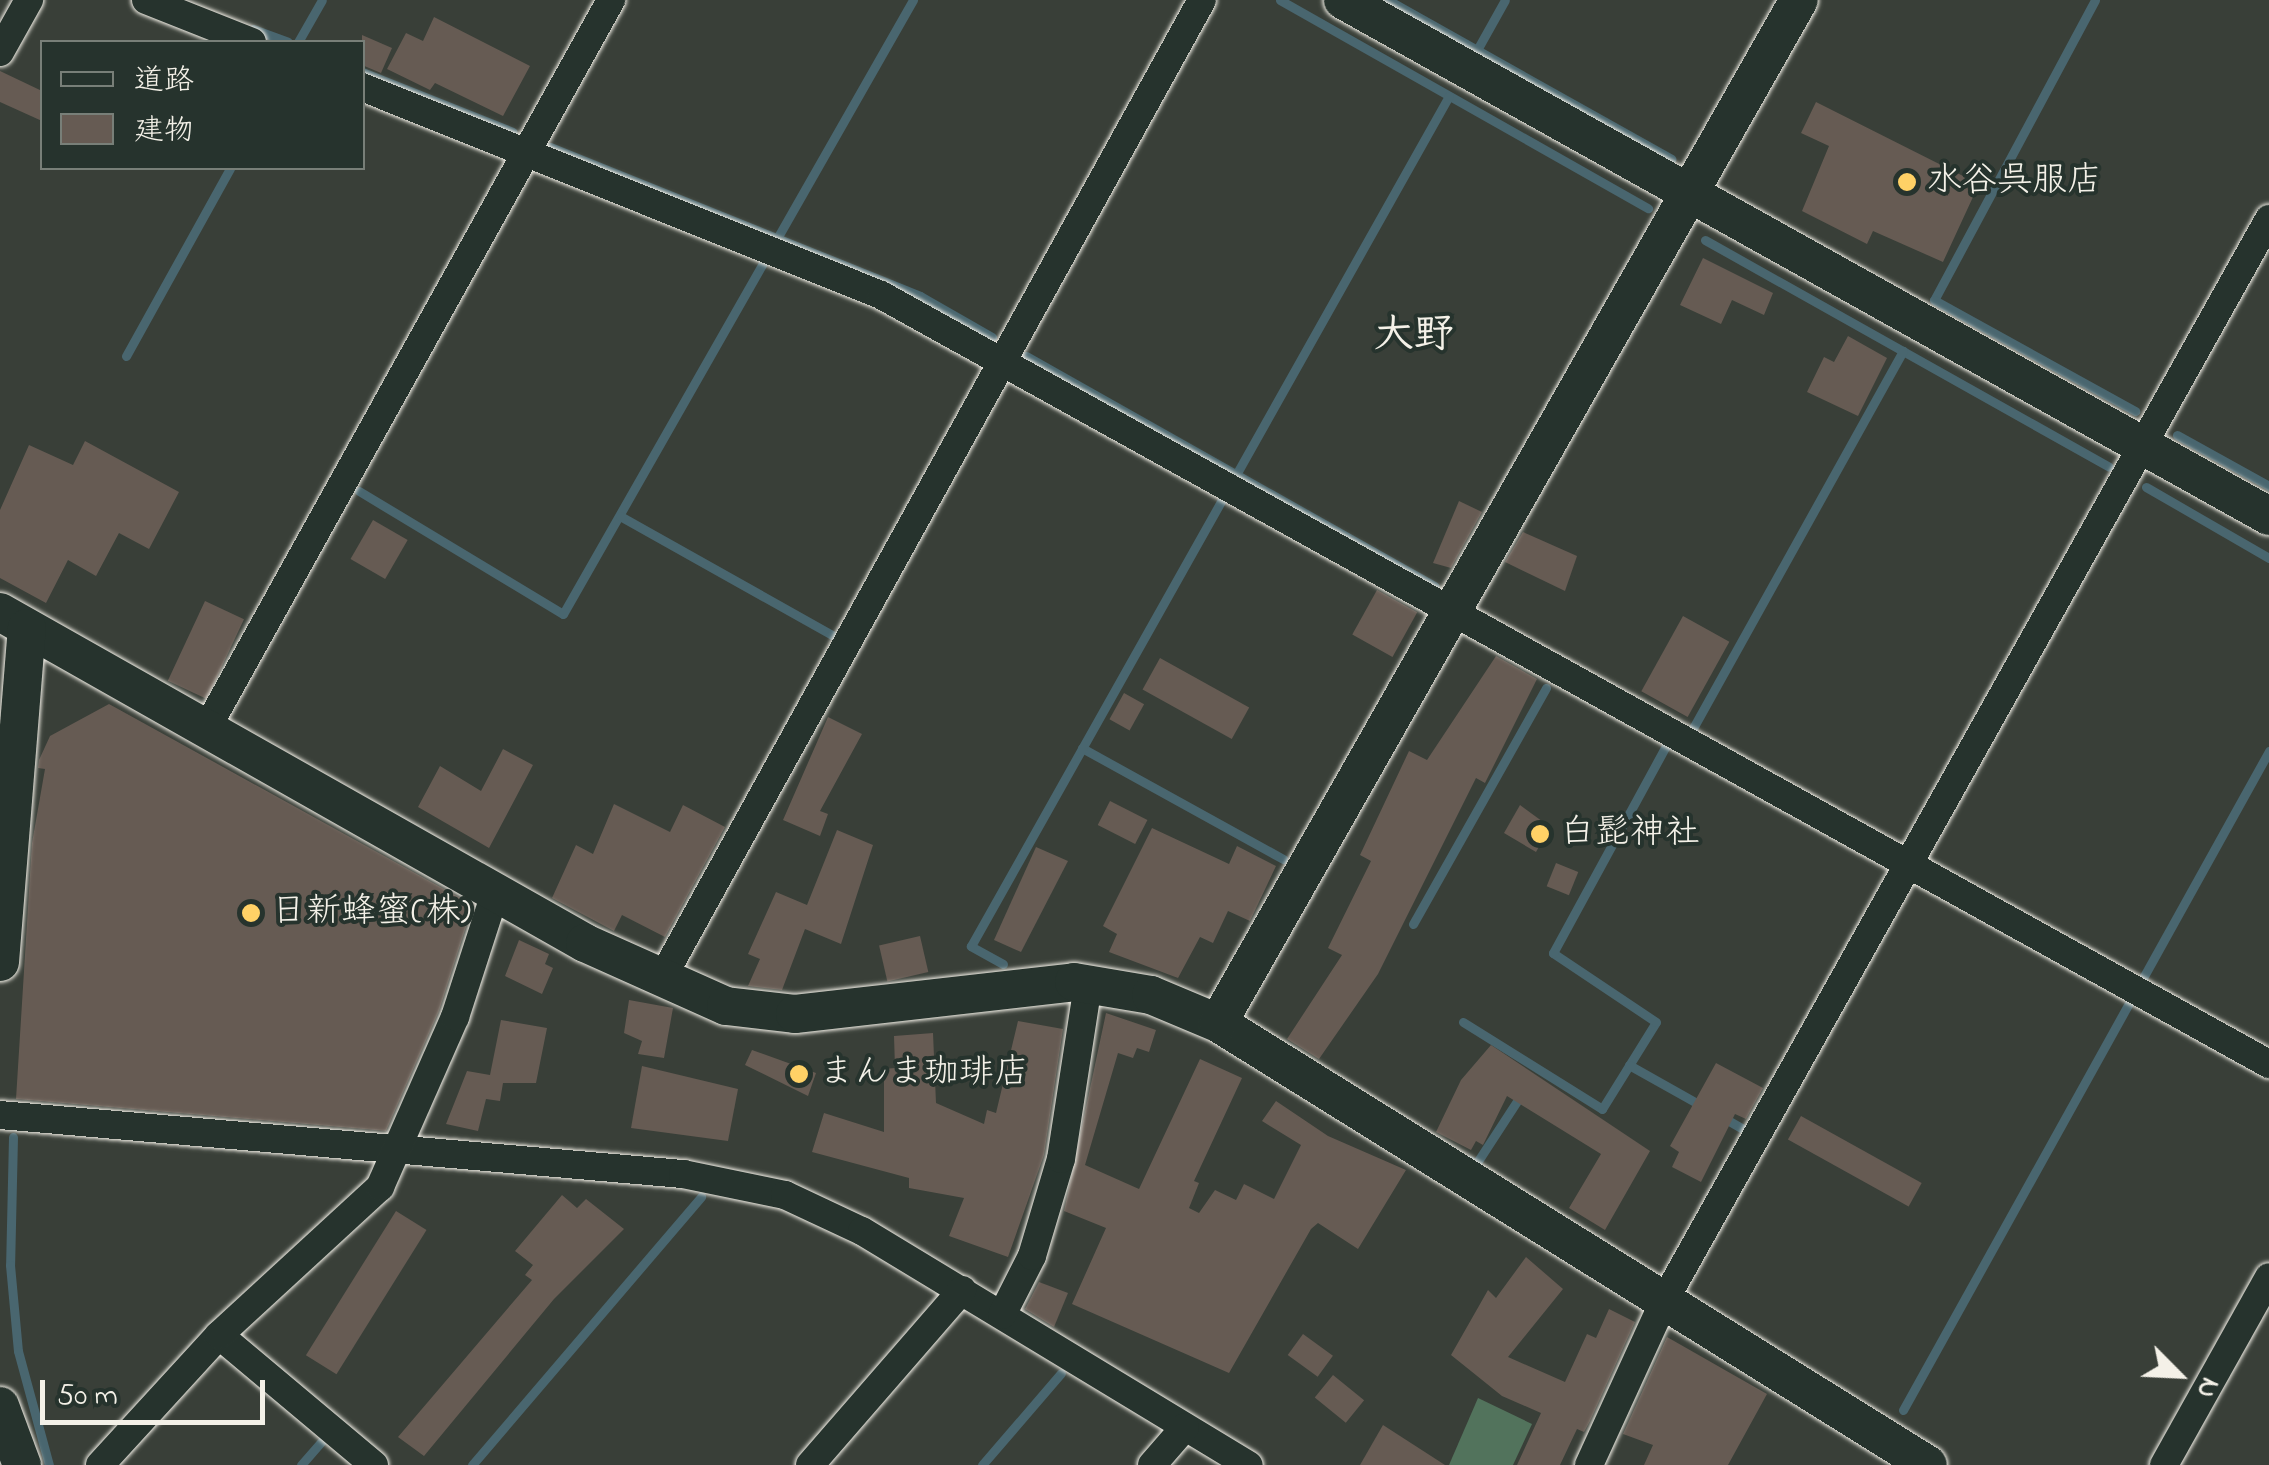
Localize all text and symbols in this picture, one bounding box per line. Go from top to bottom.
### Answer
legend [40,40,365,170]
text: 道路 [134,60,194,104]
text: 建物 [134,110,194,154]
place label: 水谷呉服店 [1927,161,2102,203]
marker: 水谷呉服店 [1896,171,1918,193]
district label: 大野 [1374,313,1454,361]
place label: 白髭神社 [1560,813,1700,855]
marker: 白髭神社 [1529,823,1551,845]
place label: 日新蜂蜜(株) [271,892,471,934]
marker: 日新蜂蜜(株) [240,902,262,924]
place label: まんま珈琲店 [819,1053,1029,1095]
marker: まんま珈琲店 [788,1063,810,1085]
north arrow [2129,1325,2229,1425]
scale bar [45,1360,270,1422]
text: N [2184,1370,2229,1404]
text: 50 m [57,1375,118,1419]

